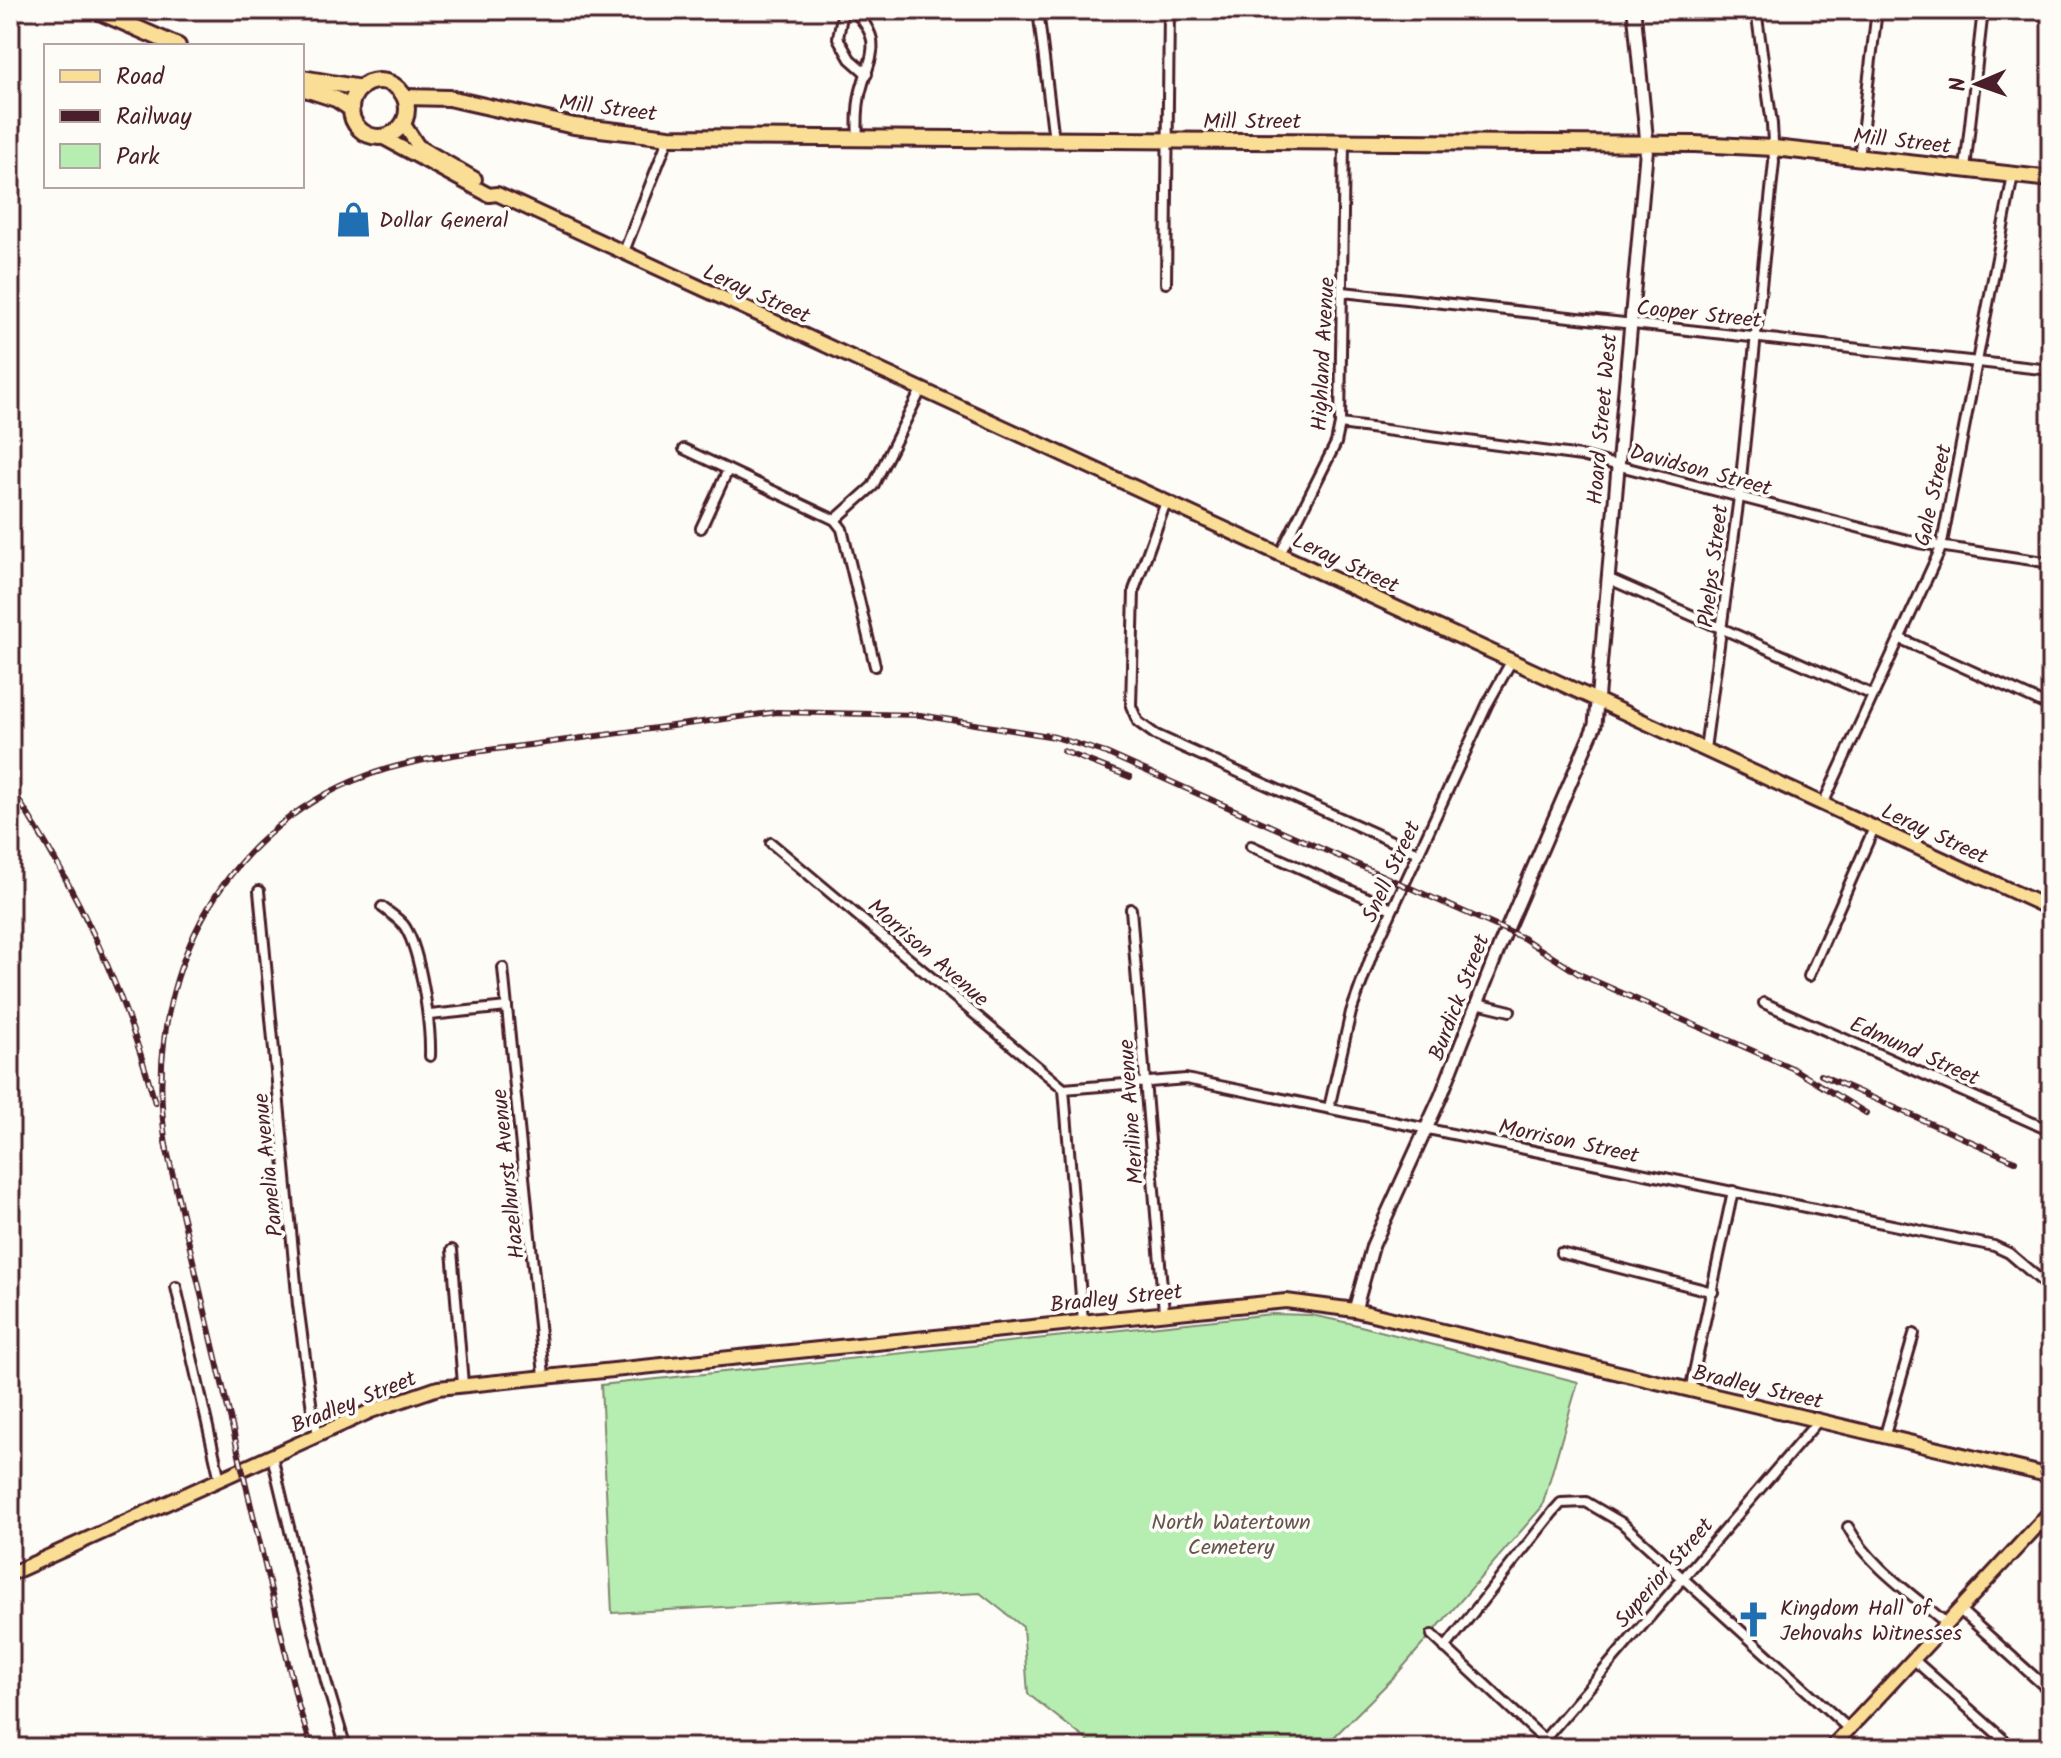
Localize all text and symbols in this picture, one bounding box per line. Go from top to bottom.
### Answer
legend [44,44,304,188]
north arrow [1937,44,2017,124]
text: Road [116,58,165,97]
text: N [1942,77,1977,92]
street label: Mill Street [557,86,659,133]
text: Railway [116,98,192,137]
street label: Mill Street [1203,105,1301,140]
street label: Mill Street [1851,120,1953,165]
text: Park [116,138,160,177]
shop icon: Dollar General [334,200,372,238]
place label: Dollar General [379,204,509,239]
street label: Leray Street [697,256,816,335]
street label: Highland Avenue [1303,276,1346,432]
street label: Cooper Street [1635,292,1763,339]
street label: Hoard Street West [1579,332,1628,506]
street label: Davidson Street [1625,436,1776,507]
street label: Gale Street [1906,441,1963,550]
street label: Phelps Street [1690,502,1739,630]
street label: Leray Street [1286,524,1405,605]
street label: Leray Street [1875,795,1994,876]
street label: Snell Street [1353,815,1431,929]
street label: Morrison Avenue [859,891,996,1017]
street label: Burdick Street [1420,929,1501,1066]
street label: Edmund Street [1843,1008,1985,1097]
street label: Meriline Avenue [1110,1038,1155,1186]
street label: Hazelhurst Avenue [483,1087,536,1261]
street label: Pamelia Avenue [245,1091,294,1238]
street label: Morrison Street [1495,1110,1642,1175]
street label: Bradley Street [1048,1275,1185,1324]
street label: Bradley Street [1689,1356,1827,1421]
street label: Bradley Street [286,1362,423,1444]
park label: North Watertown Cemetery [1151,1506,1311,1566]
street label: Superior Street [1607,1510,1723,1637]
place label: Kingdom Hall of Jehovahs Witnesses [1780,1592,1963,1652]
church icon: Kingdom Hall of Jehovahs Witnesses [1735,1601,1773,1639]

